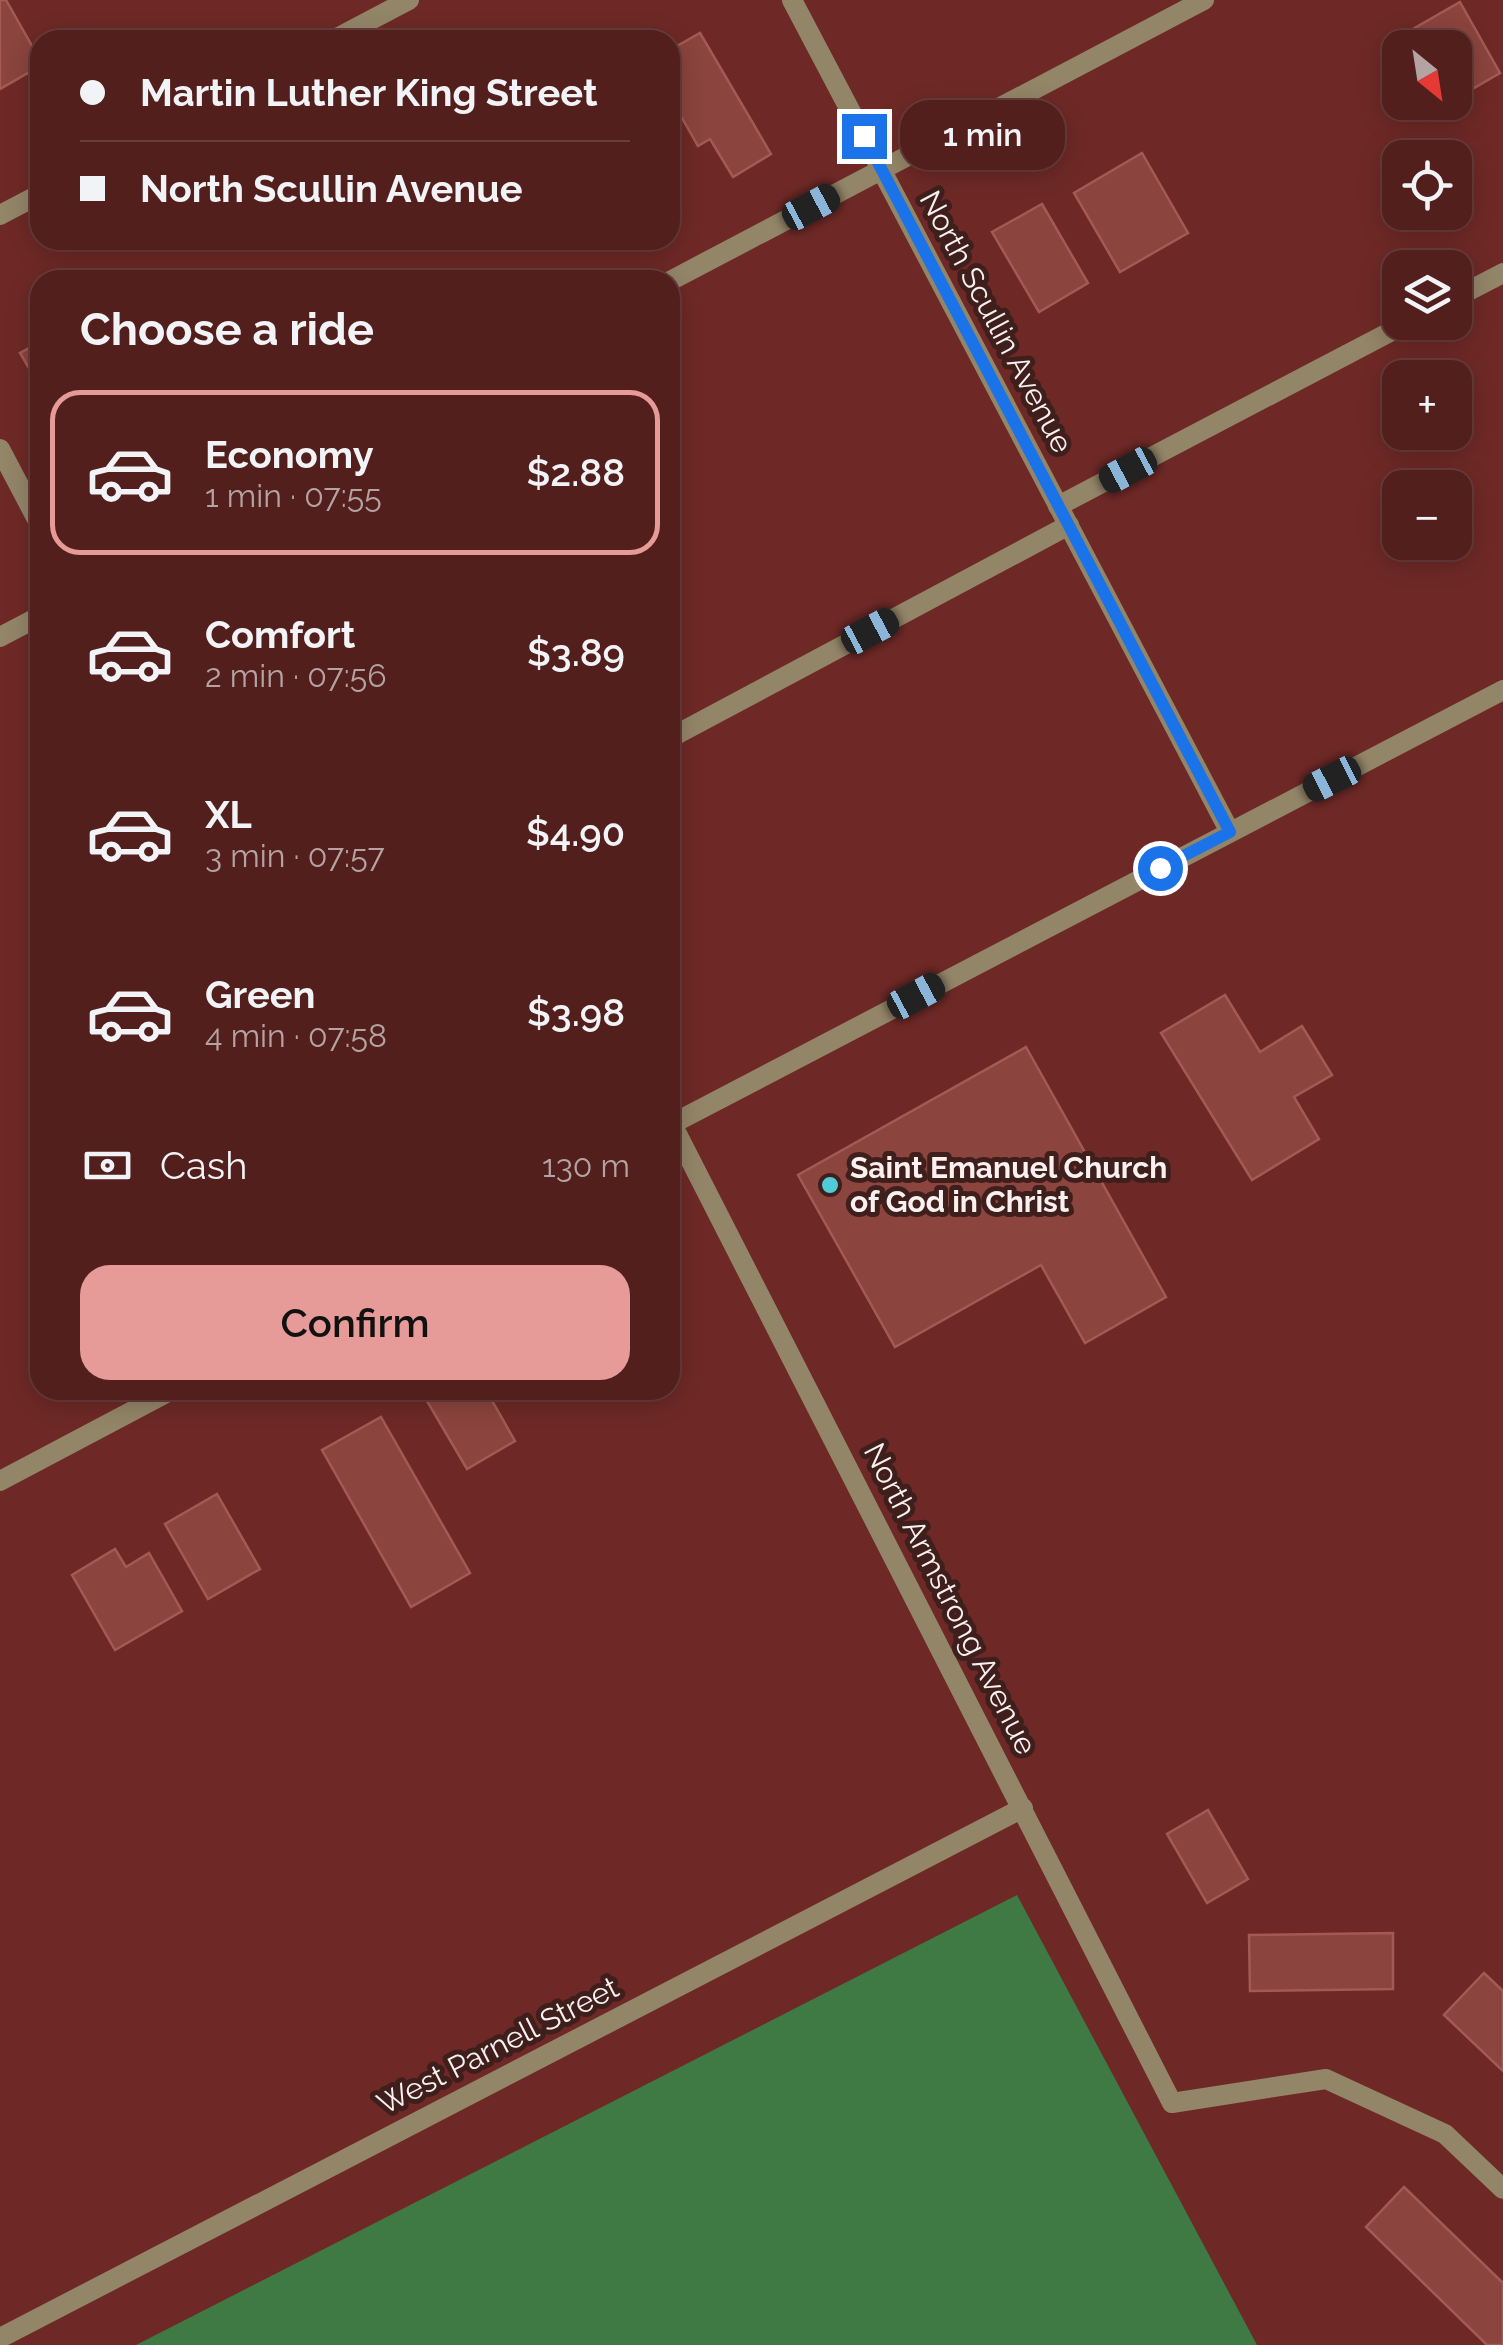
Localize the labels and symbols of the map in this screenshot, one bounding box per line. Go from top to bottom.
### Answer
north arrow [1382,30,1472,120]
callout: 1 min [899,101,1064,171]
route end [842,114,887,159]
car [777,180,845,234]
street label: North Scullin Avenue [913,185,1080,459]
car [1094,443,1162,497]
car [836,604,904,658]
car [1298,752,1366,806]
route start [1138,846,1183,891]
car [882,969,950,1023]
place label: Saint Emanuel Church of God in Christ [850,1150,1167,1219]
marker: Saint Emanuel Church of God in Christ [819,1174,841,1196]
street label: North Armstrong Avenue [857,1437,1044,1760]
street label: West Parnell Street [371,1970,624,2122]

